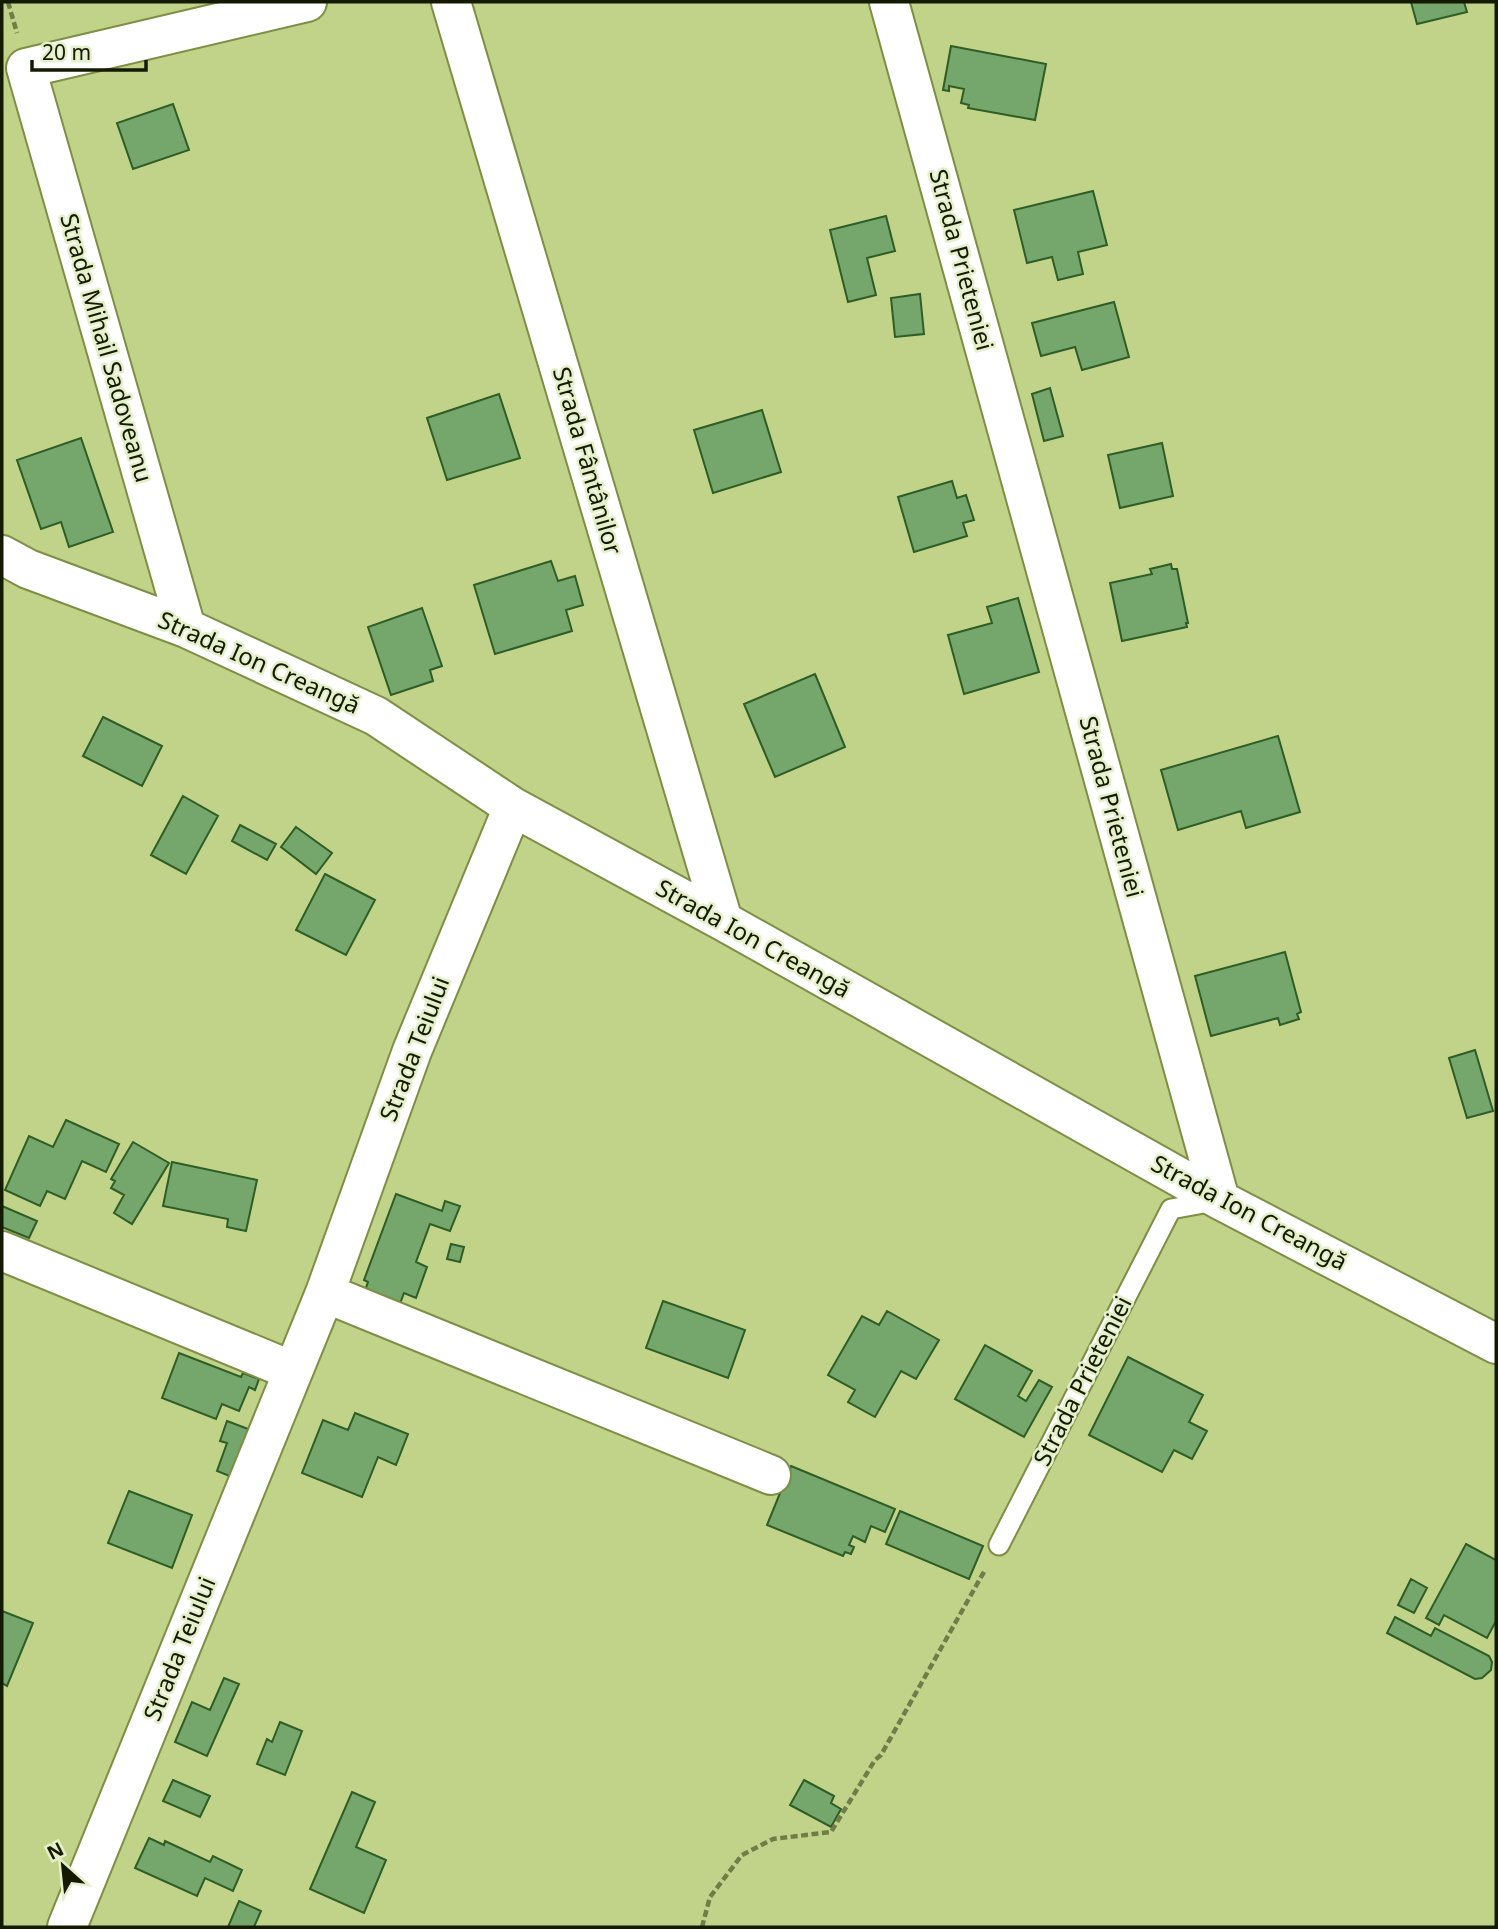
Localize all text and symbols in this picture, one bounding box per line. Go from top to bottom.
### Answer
scale bar [32,28,145,72]
text: 20 m [42,38,91,66]
street label: Strada Prieteniei [922,165,1002,354]
street label: Strada Mihail Sadoveanu [53,209,162,486]
street label: Strada Fântânilor [546,363,631,558]
street label: Strada Ion Creangă [154,602,366,721]
street label: Strada Prieteniei [1072,712,1152,901]
street label: Strada Ion Creangă [651,871,857,1005]
street label: Strada Teiului [371,971,456,1126]
street label: Strada Ion Creangă [1146,1146,1354,1277]
street label: Strada Prieteniei [1025,1290,1139,1471]
street label: Strada Teiului [135,1571,222,1725]
north arrow [28,1831,98,1901]
text: N [42,1836,68,1866]

